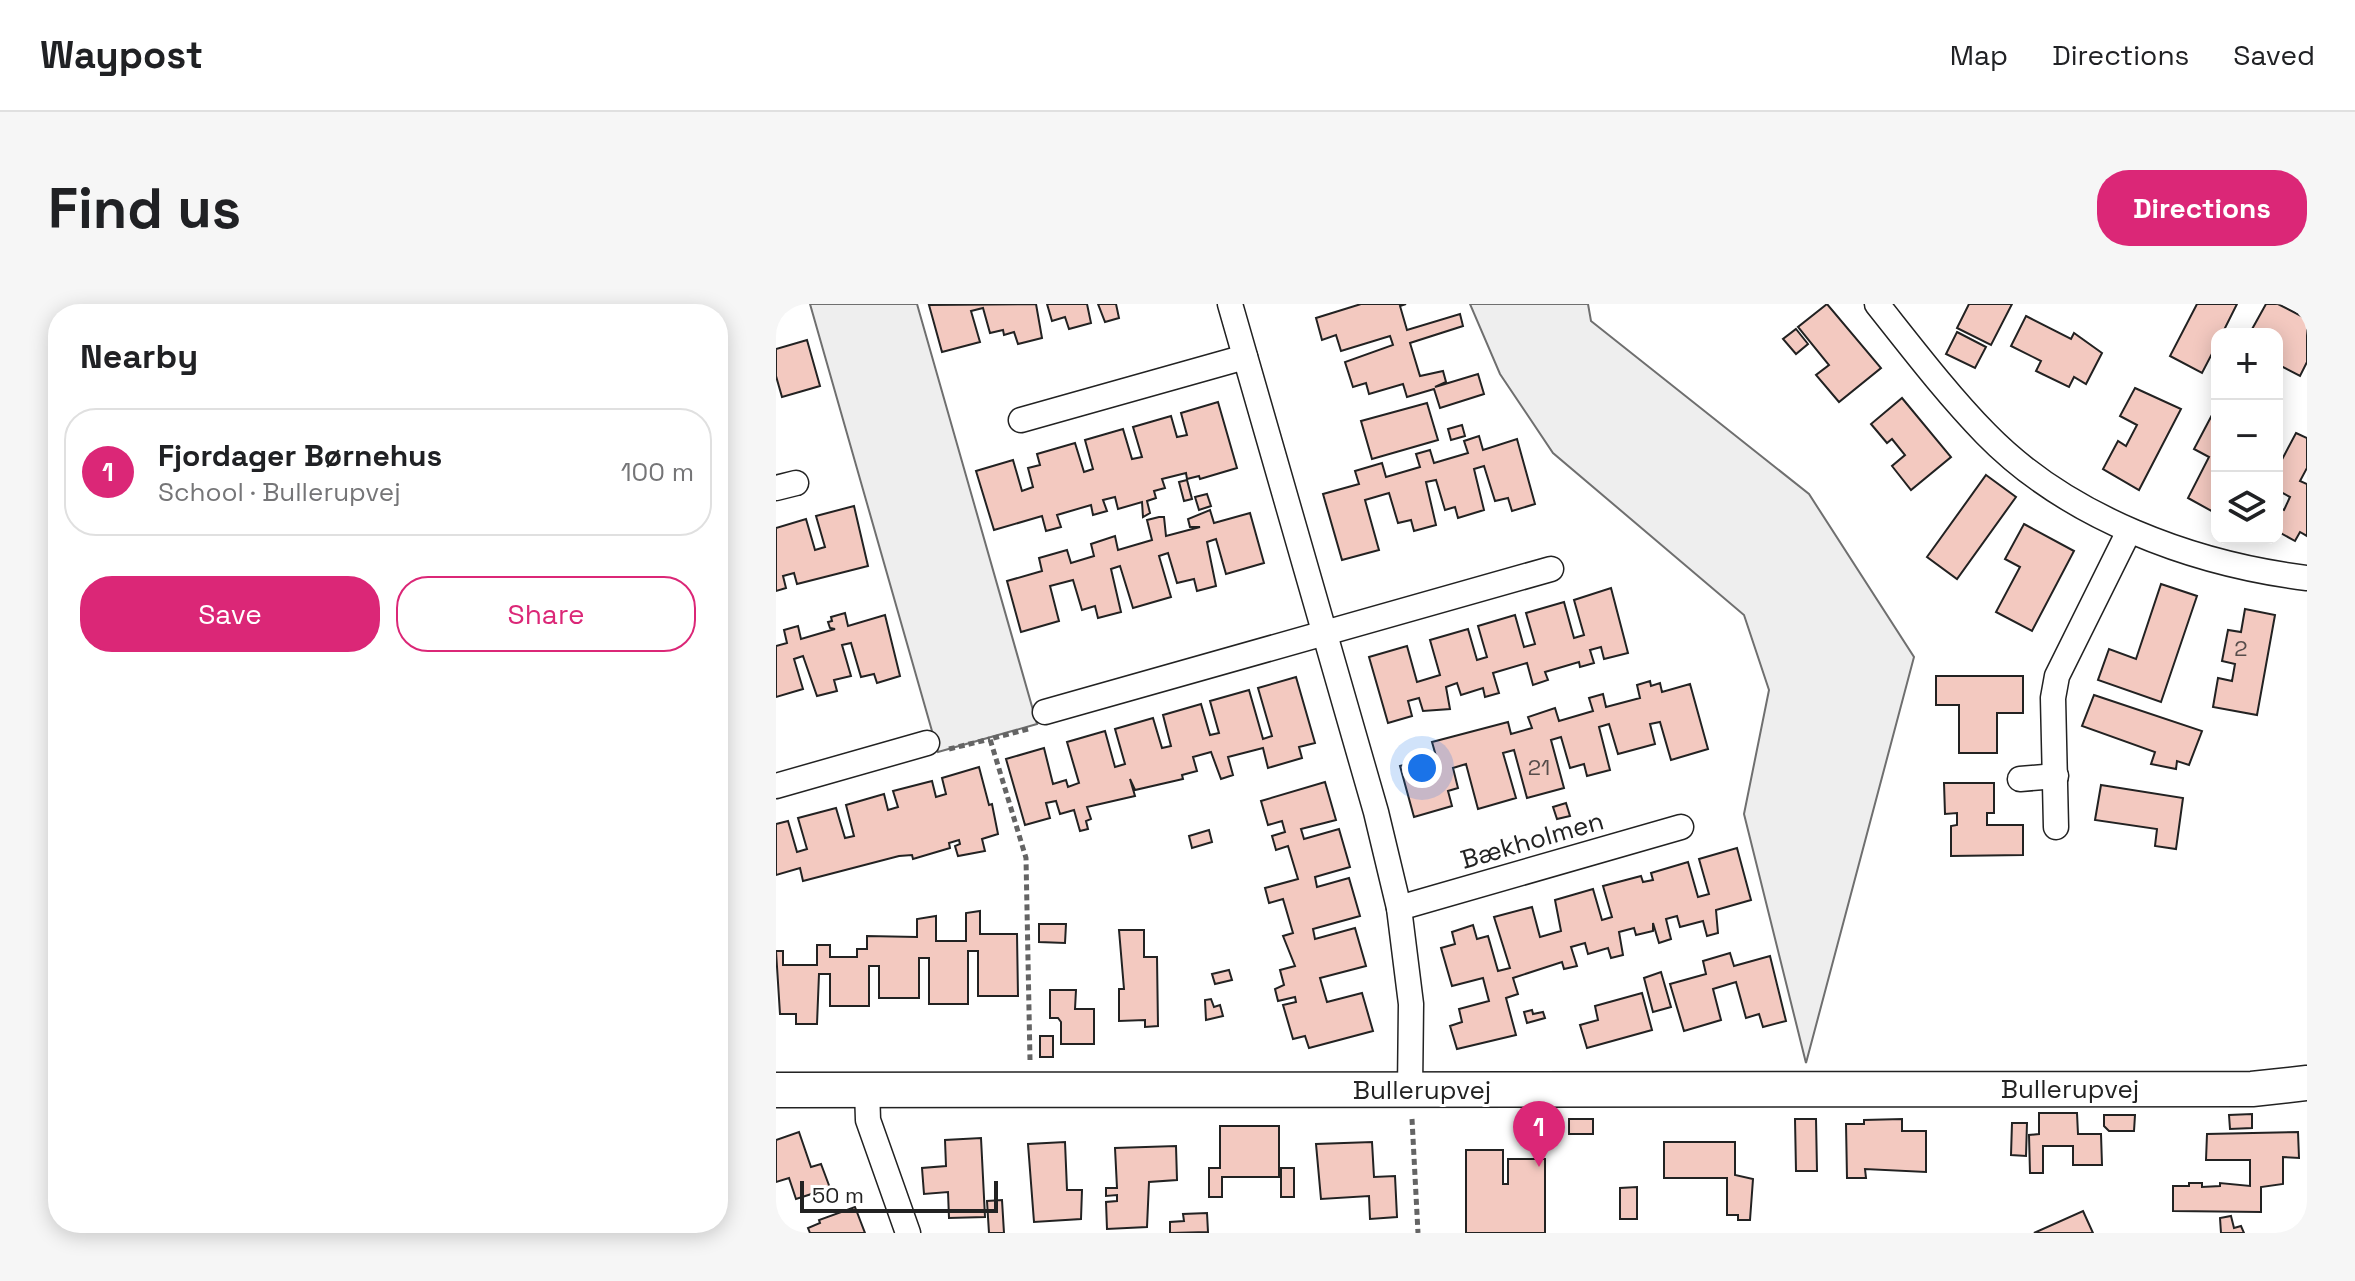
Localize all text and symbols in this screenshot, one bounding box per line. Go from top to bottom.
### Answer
text: Waypost [40,31,203,79]
text: Map [1950,37,2008,73]
text: Directions [2052,37,2189,73]
text: Saved [2233,37,2315,73]
button: Directions [2097,170,2307,246]
text: Find us [48,173,241,244]
map controls [2211,328,2283,544]
button: + [2211,328,2283,400]
text: Nearby [80,335,198,378]
button: − [2211,400,2283,472]
text: Fjordager Børnehus [158,436,442,475]
text: 1 [102,455,114,489]
text: 100 m [621,455,694,489]
button: layers [2211,472,2283,544]
text: School · Bullerupvej [158,475,401,509]
button: Save [80,576,380,652]
button: Share [396,576,696,652]
house number: 2 [2234,634,2248,662]
your location [1402,748,1442,788]
house number: 21 [1528,753,1550,781]
street label: Bækholmen [1457,803,1607,877]
street label: Bullerupvej [2001,1072,2139,1106]
street label: Bullerupvej [1353,1073,1491,1107]
pin: 1 [1513,1101,1565,1167]
scale bar [800,1177,998,1213]
text: 50 m [812,1181,864,1209]

